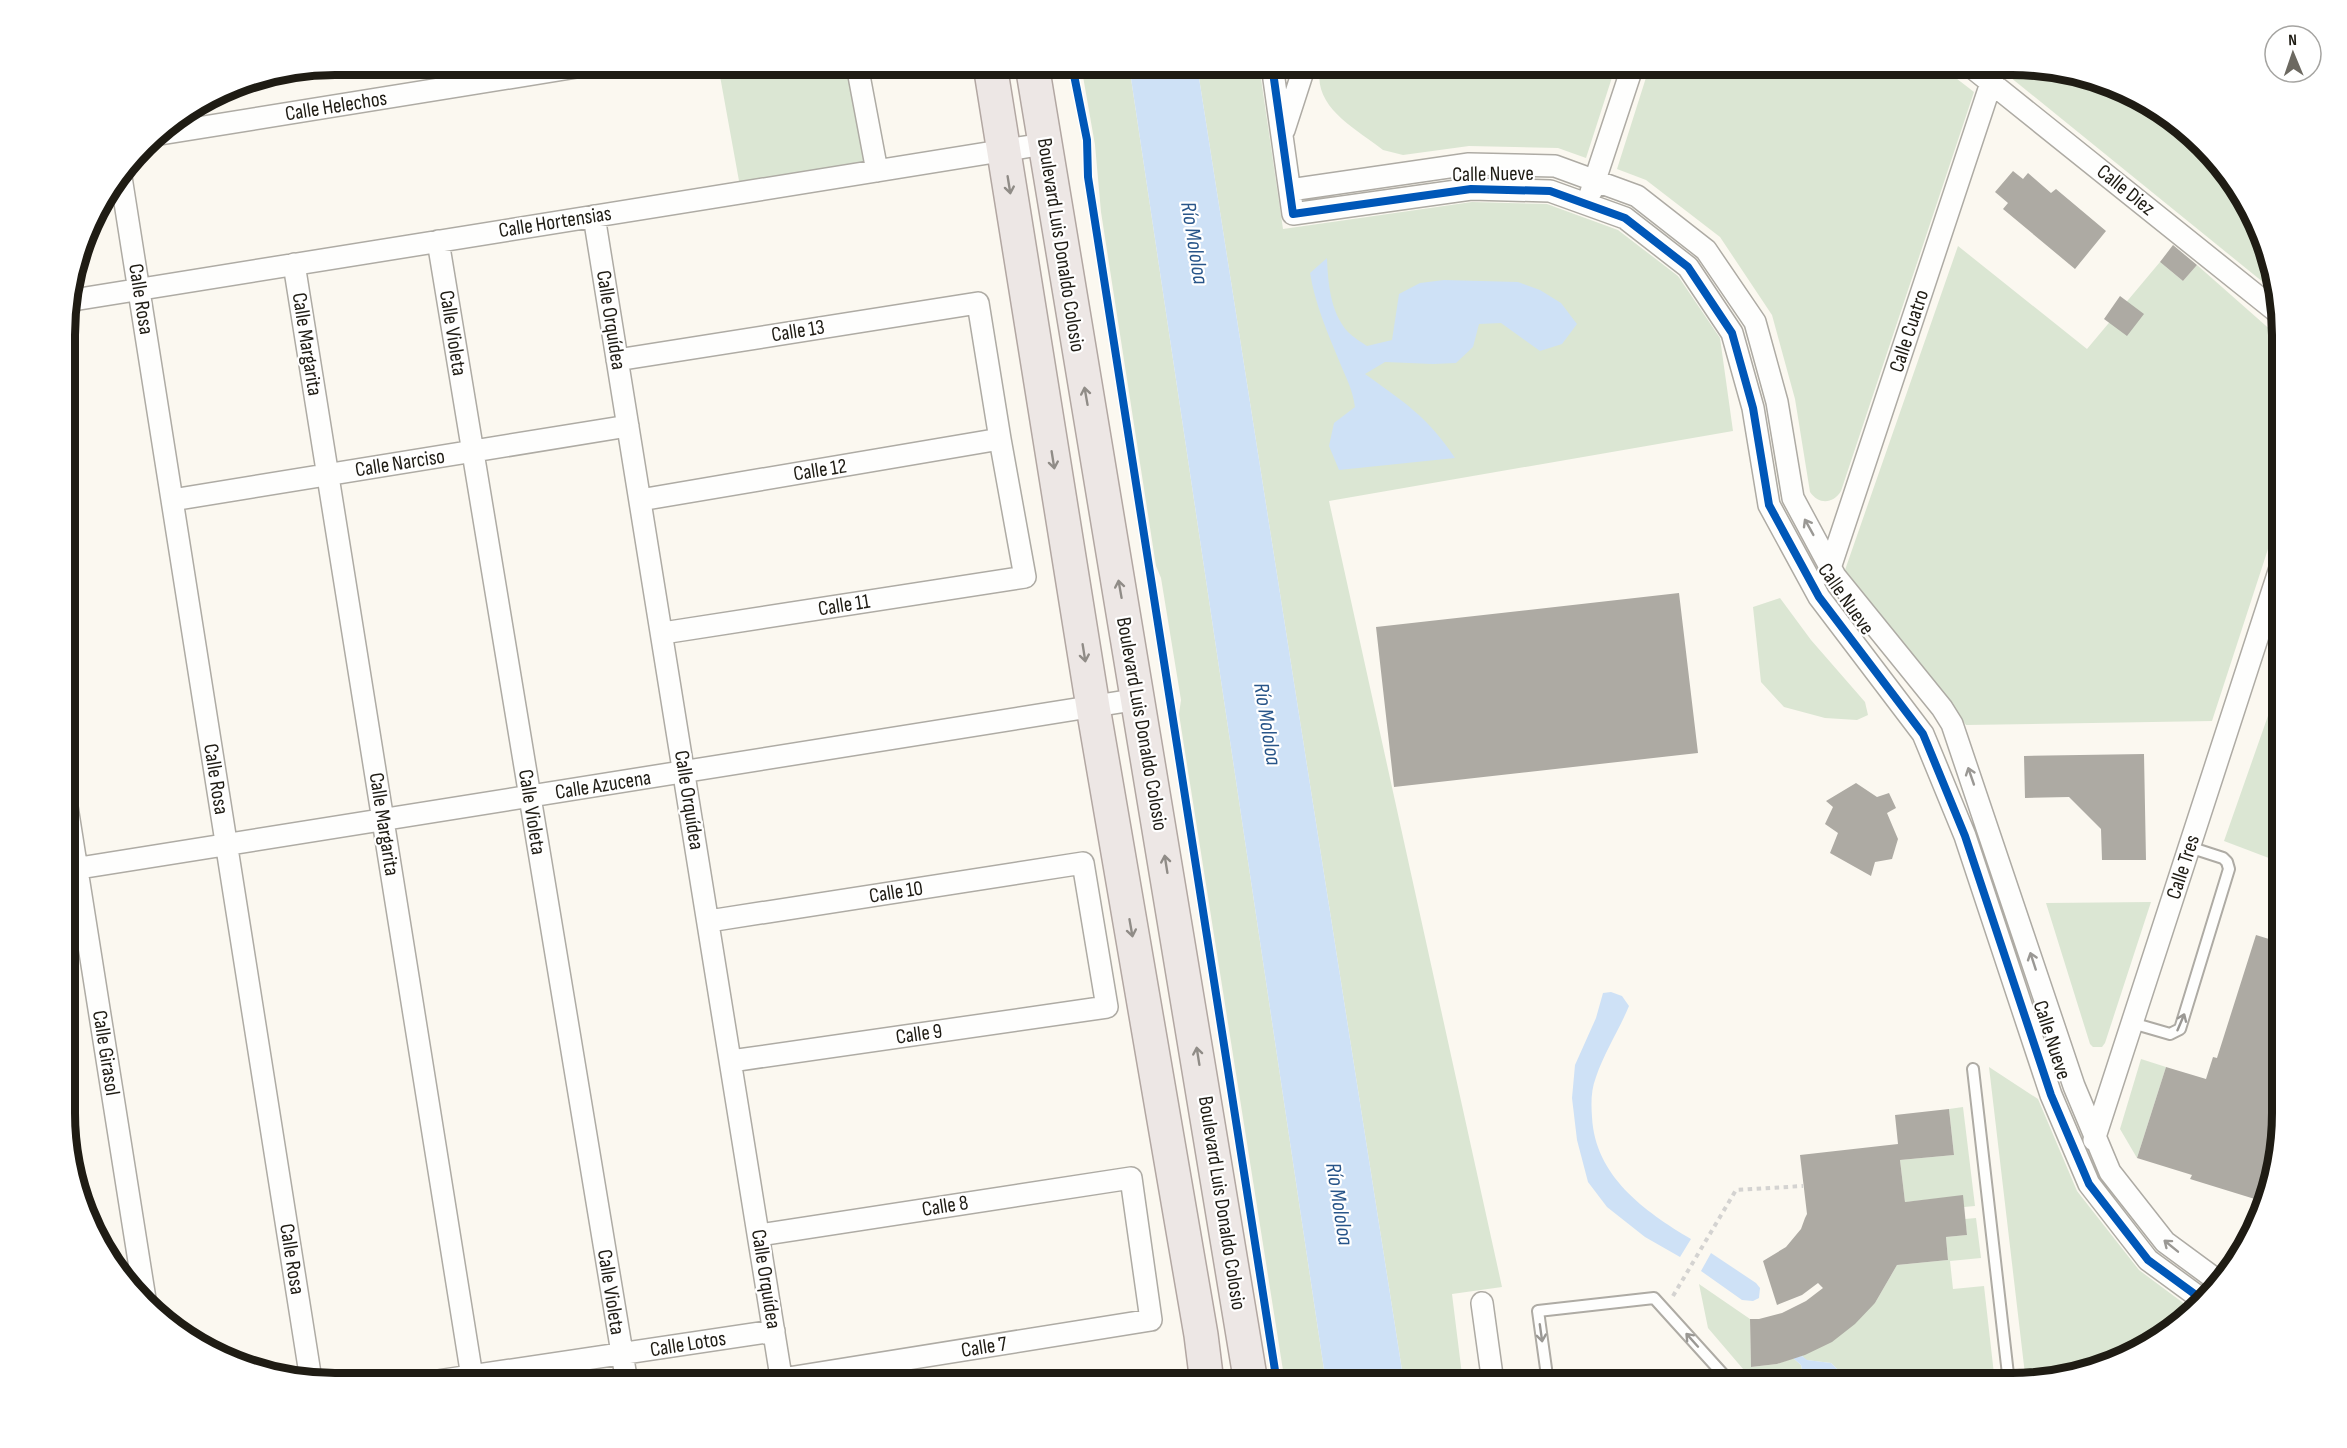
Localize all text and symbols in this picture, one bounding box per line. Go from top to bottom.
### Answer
north arrow [2263,24,2323,84]
text: N [2288,31,2297,50]
street label: Calle Helechos [283,86,389,126]
street label: Boulevard Luis Donaldo Colosio [1032,136,1090,354]
street label: Calle Diez [2092,159,2161,221]
street label: Calle Nueve [1452,161,1534,187]
one-way arrow [1004,174,1015,194]
water label: Río Mololoa [1174,200,1214,286]
street label: Calle Hortensias [497,201,613,243]
street label: Calle Rosa [123,262,159,336]
street label: Calle Orquídea [591,269,631,371]
street label: Calle Cuatro [1884,287,1934,375]
street label: Calle Violeta [434,288,472,378]
street label: Calle Margarita [287,291,327,397]
street label: Calle 13 [770,314,826,348]
one-way arrow [1080,387,1091,407]
street label: Calle Narciso [353,444,447,482]
one-way arrow [1048,450,1059,469]
street label: Calle 12 [792,453,848,487]
one-way arrow [1803,519,1815,536]
street label: Calle Nueve [1812,558,1880,640]
one-way arrow [1114,579,1125,599]
street label: Calle 11 [816,588,872,621]
street label: Boulevard Luis Donaldo Colosio [1111,615,1173,833]
one-way arrow [1079,642,1090,662]
water label: Río Mololoa [1247,681,1287,767]
street label: Calle Rosa [198,742,234,816]
street label: Calle Orquídea [669,749,709,851]
street label: Calle Azucena [553,765,653,805]
street label: Calle Violeta [513,767,551,857]
one-way arrow [1964,767,1975,786]
street label: Calle Margarita [364,771,404,877]
street label: Calle Tres [2161,832,2205,902]
one-way arrow [1160,854,1171,874]
street label: Calle 10 [867,875,925,909]
one-way arrow [1126,917,1137,937]
one-way arrow [2026,952,2037,971]
street label: Calle Nueve [2027,997,2077,1083]
street label: Calle Girasol [87,1009,125,1097]
one-way arrow [2176,1014,2187,1032]
street label: Calle 9 [894,1018,944,1050]
one-way arrow [1192,1047,1203,1066]
street label: Boulevard Luis Donaldo Colosio [1193,1094,1251,1312]
water label: Río Mololoa [1319,1161,1359,1247]
street label: Calle 8 [920,1190,970,1222]
street label: Calle Rosa [274,1222,310,1296]
street label: Calle Orquídea [746,1228,786,1330]
one-way arrow [2164,1239,2180,1252]
street label: Calle Violeta [592,1247,630,1337]
one-way arrow [1536,1322,1547,1342]
street label: Calle Lotos [648,1326,728,1362]
street label: Calle 7 [959,1331,1009,1363]
one-way arrow [1685,1332,1699,1347]

